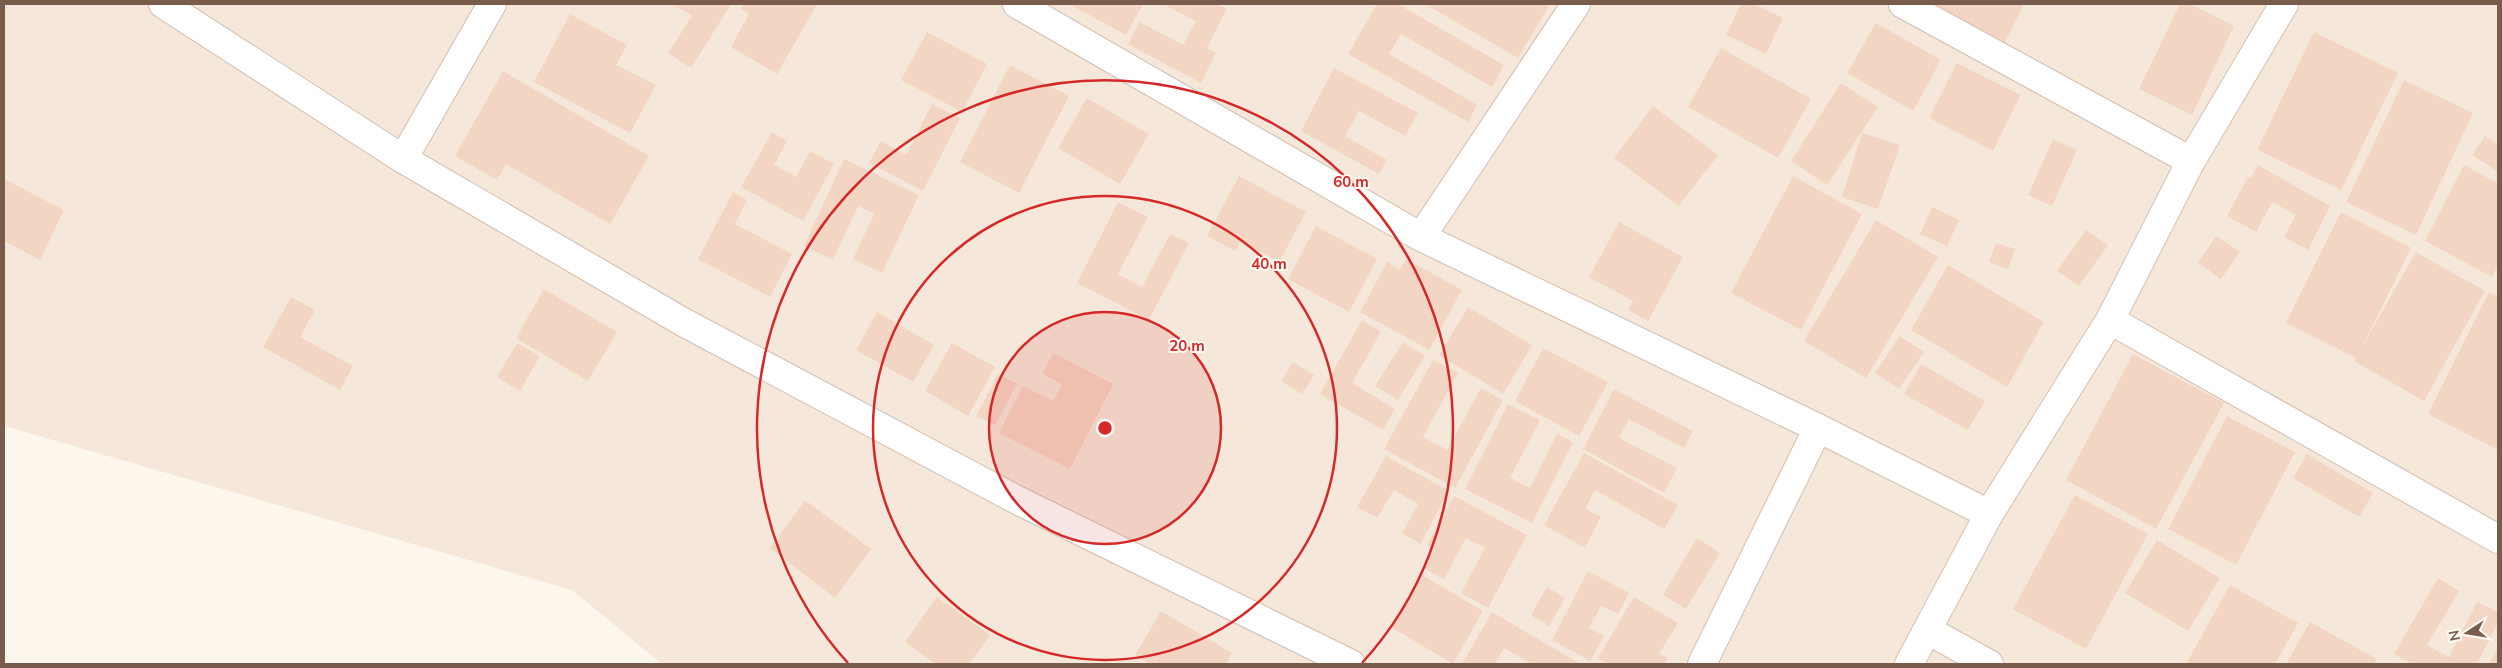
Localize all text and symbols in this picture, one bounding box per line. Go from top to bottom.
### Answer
text: 60 m [1333,172,1369,191]
text: 40 m [1251,254,1287,273]
text: 20 m [1169,336,1205,355]
centre of rings [1096,419,1114,437]
north arrow [2442,608,2492,658]
text: N [2444,629,2464,643]

